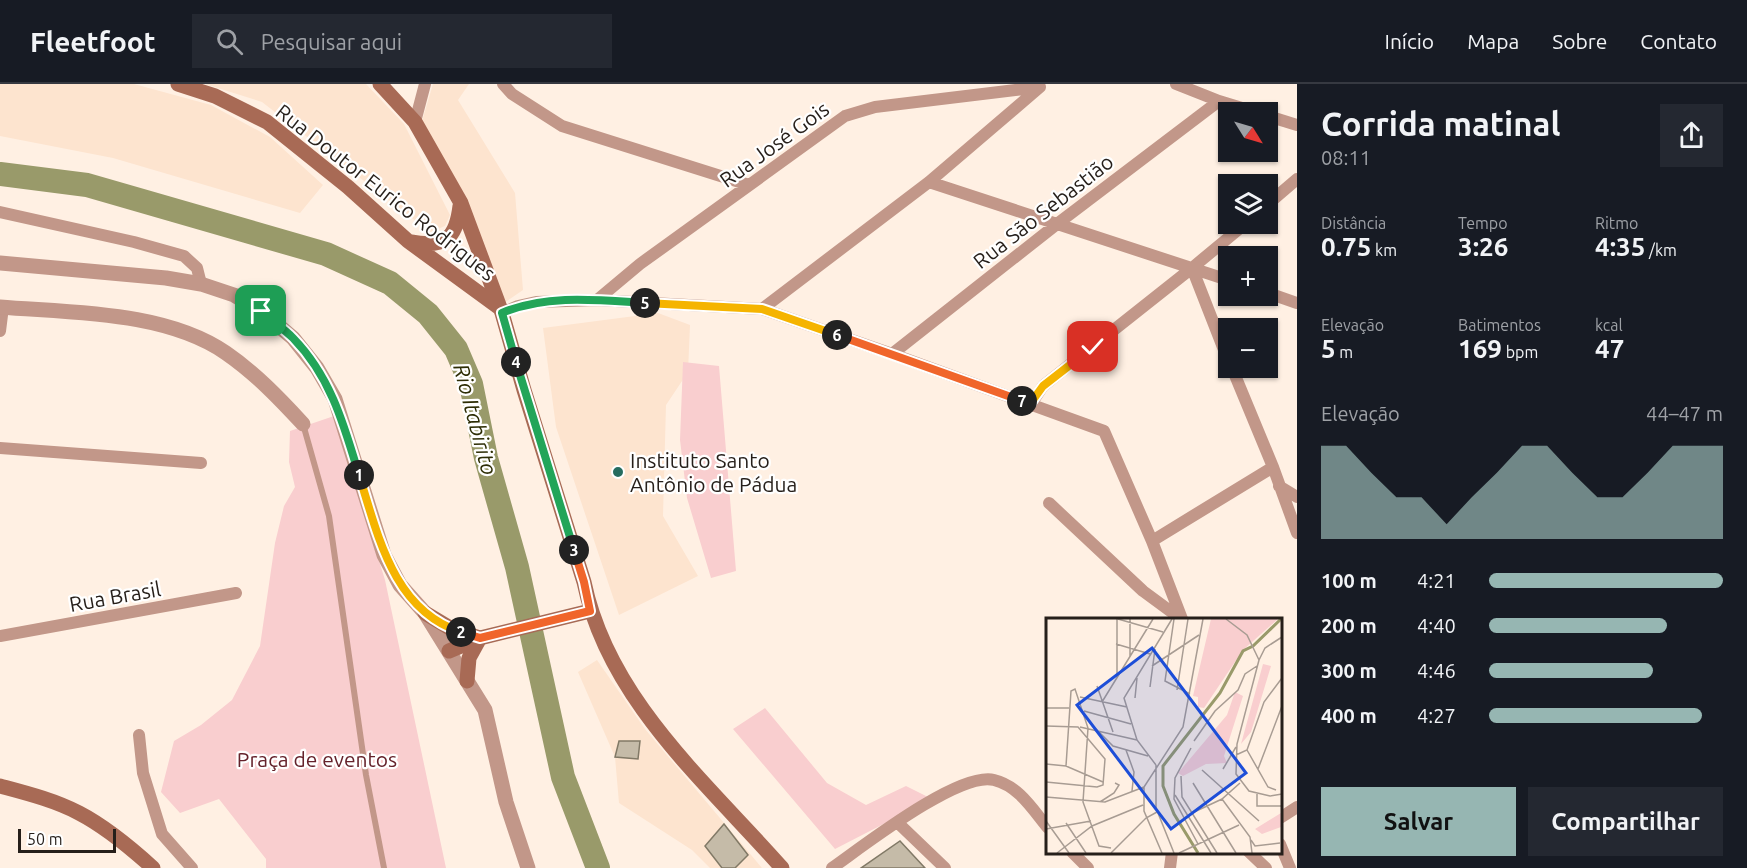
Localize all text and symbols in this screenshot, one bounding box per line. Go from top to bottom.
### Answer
search box [192,14,612,68]
icon: search [213,25,246,58]
text: Fleetfoot [30,26,156,57]
text: Pesquisar aqui [261,29,402,54]
text: Início [1385,29,1434,53]
text: Mapa [1467,29,1519,53]
text: Sobre [1552,29,1607,53]
text: Contato [1640,29,1717,53]
street label: Rua José Gois [715,96,833,192]
street label: Rua Doutor Eurico Rodrigues [271,99,501,285]
north arrow [1218,102,1278,162]
map controls [1218,102,1278,378]
button: share [1660,104,1723,167]
text: Corrida matinal [1321,105,1560,142]
text: 08:11 [1321,146,1371,169]
street label: Rua São Sebastião [968,149,1118,273]
button: layers [1218,174,1278,234]
text: Distância [1321,214,1386,232]
text: Tempo [1458,214,1508,232]
text: Ritmo [1595,214,1638,232]
text: 0.75 [1321,232,1371,261]
text: 3:26 [1458,232,1508,261]
text: 4:35 [1595,232,1645,261]
text: km [1371,241,1397,259]
text: /km [1645,241,1677,259]
button: + [1218,246,1278,306]
pin [235,285,286,336]
pin: 5 [630,288,660,318]
icon: arrive [244,294,277,327]
text: 5 [640,294,650,312]
text: Elevação [1321,316,1384,334]
text: Batimentos [1458,316,1541,334]
text: kcal [1595,316,1623,334]
button: − [1218,318,1278,378]
pin: 6 [822,320,852,350]
pin [1067,321,1118,372]
text: 6 [832,326,842,344]
icon: check [1076,330,1109,363]
text: 5 [1321,334,1336,363]
text: 169 [1458,334,1502,363]
text: 47 [1595,334,1624,363]
text: m [1336,343,1353,361]
text: bpm [1502,343,1538,361]
pin: 4 [501,347,531,377]
text: 4 [511,353,521,371]
water label: Rio Itabirito [449,361,503,477]
pin: 7 [1007,386,1037,416]
text: 7 [1017,392,1027,410]
text: Elevação [1321,402,1400,425]
text: 44–47 m [1646,402,1723,425]
place label: Instituto Santo Antônio de Pádua [630,448,797,496]
pin: 1 [344,460,374,490]
marker: Instituto Santo Antônio de Pádua [611,465,625,479]
text: 1 [354,466,364,484]
pin: 3 [559,535,589,565]
text: 3 [569,541,579,559]
text: 100 m [1321,569,1377,592]
text: 4:21 [1417,569,1456,592]
street label: Rua Brasil [67,576,163,616]
text: 200 m [1321,614,1377,637]
text: 4:40 [1417,614,1456,637]
pin: 2 [446,617,476,647]
inset map [1046,618,1282,853]
text: 2 [456,623,466,641]
text: 300 m [1321,659,1377,682]
text: 4:46 [1417,659,1456,682]
text: 400 m [1321,704,1377,727]
text: 4:27 [1417,704,1456,727]
park label: Praça de eventos [237,747,397,771]
button: Salvar [1321,787,1516,856]
button: Compartilhar [1528,787,1723,856]
scale bar [18,826,116,854]
text: 50 m [27,830,63,848]

